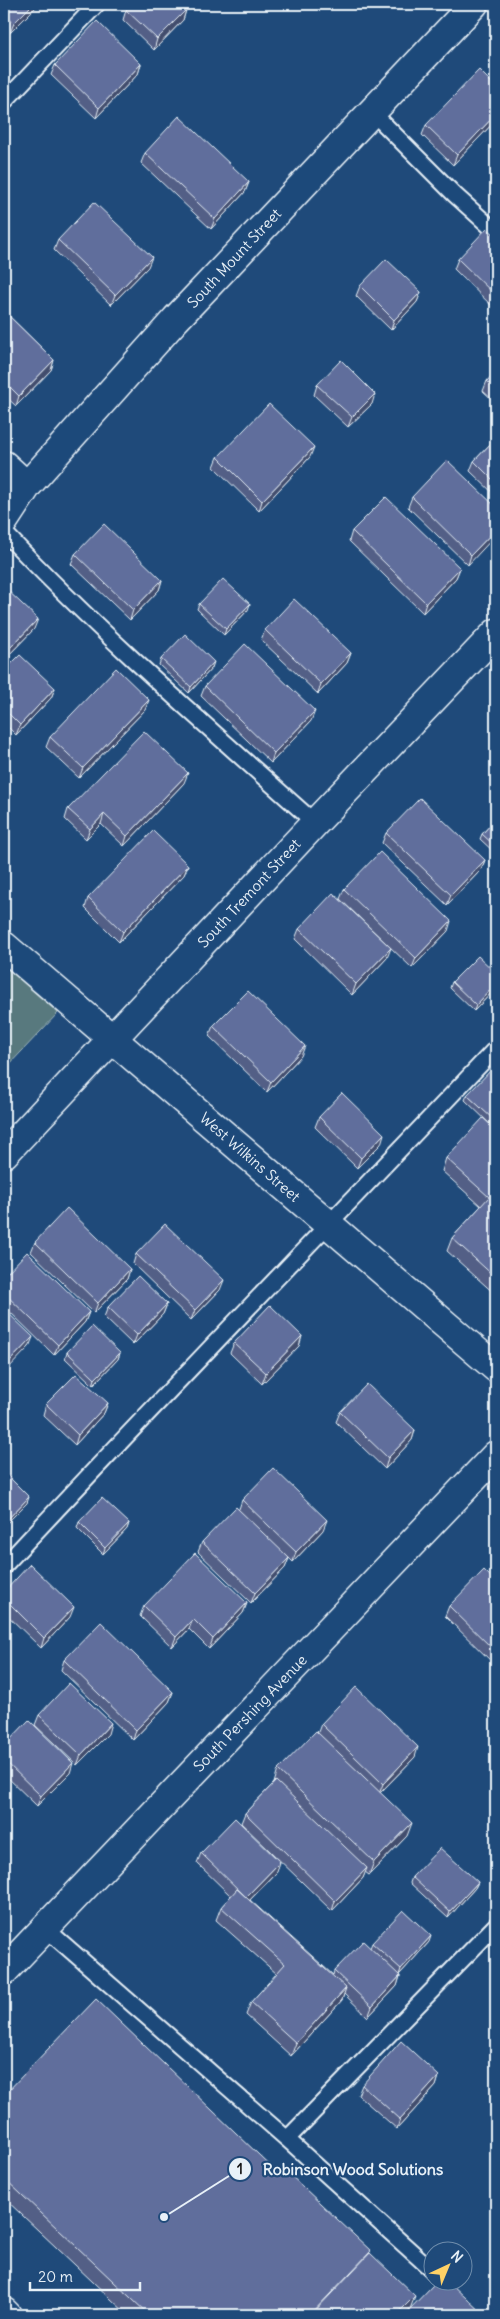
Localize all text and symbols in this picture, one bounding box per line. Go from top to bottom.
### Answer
street label: South Mount Street [183,204,285,312]
street label: South Tremont Street [194,835,304,951]
street label: West Wilkins Street [196,1108,304,1206]
street label: South Pershing Avenue [189,1651,311,1775]
callout: Robinson Wood Solutions [227,2153,453,2184]
text: 1 [237,2159,243,2178]
text: Robinson Wood Solutions [263,2159,443,2179]
north arrow [422,2242,472,2292]
text: N [447,2247,467,2266]
scale bar [30,2259,140,2291]
text: 20 m [38,2267,73,2286]

